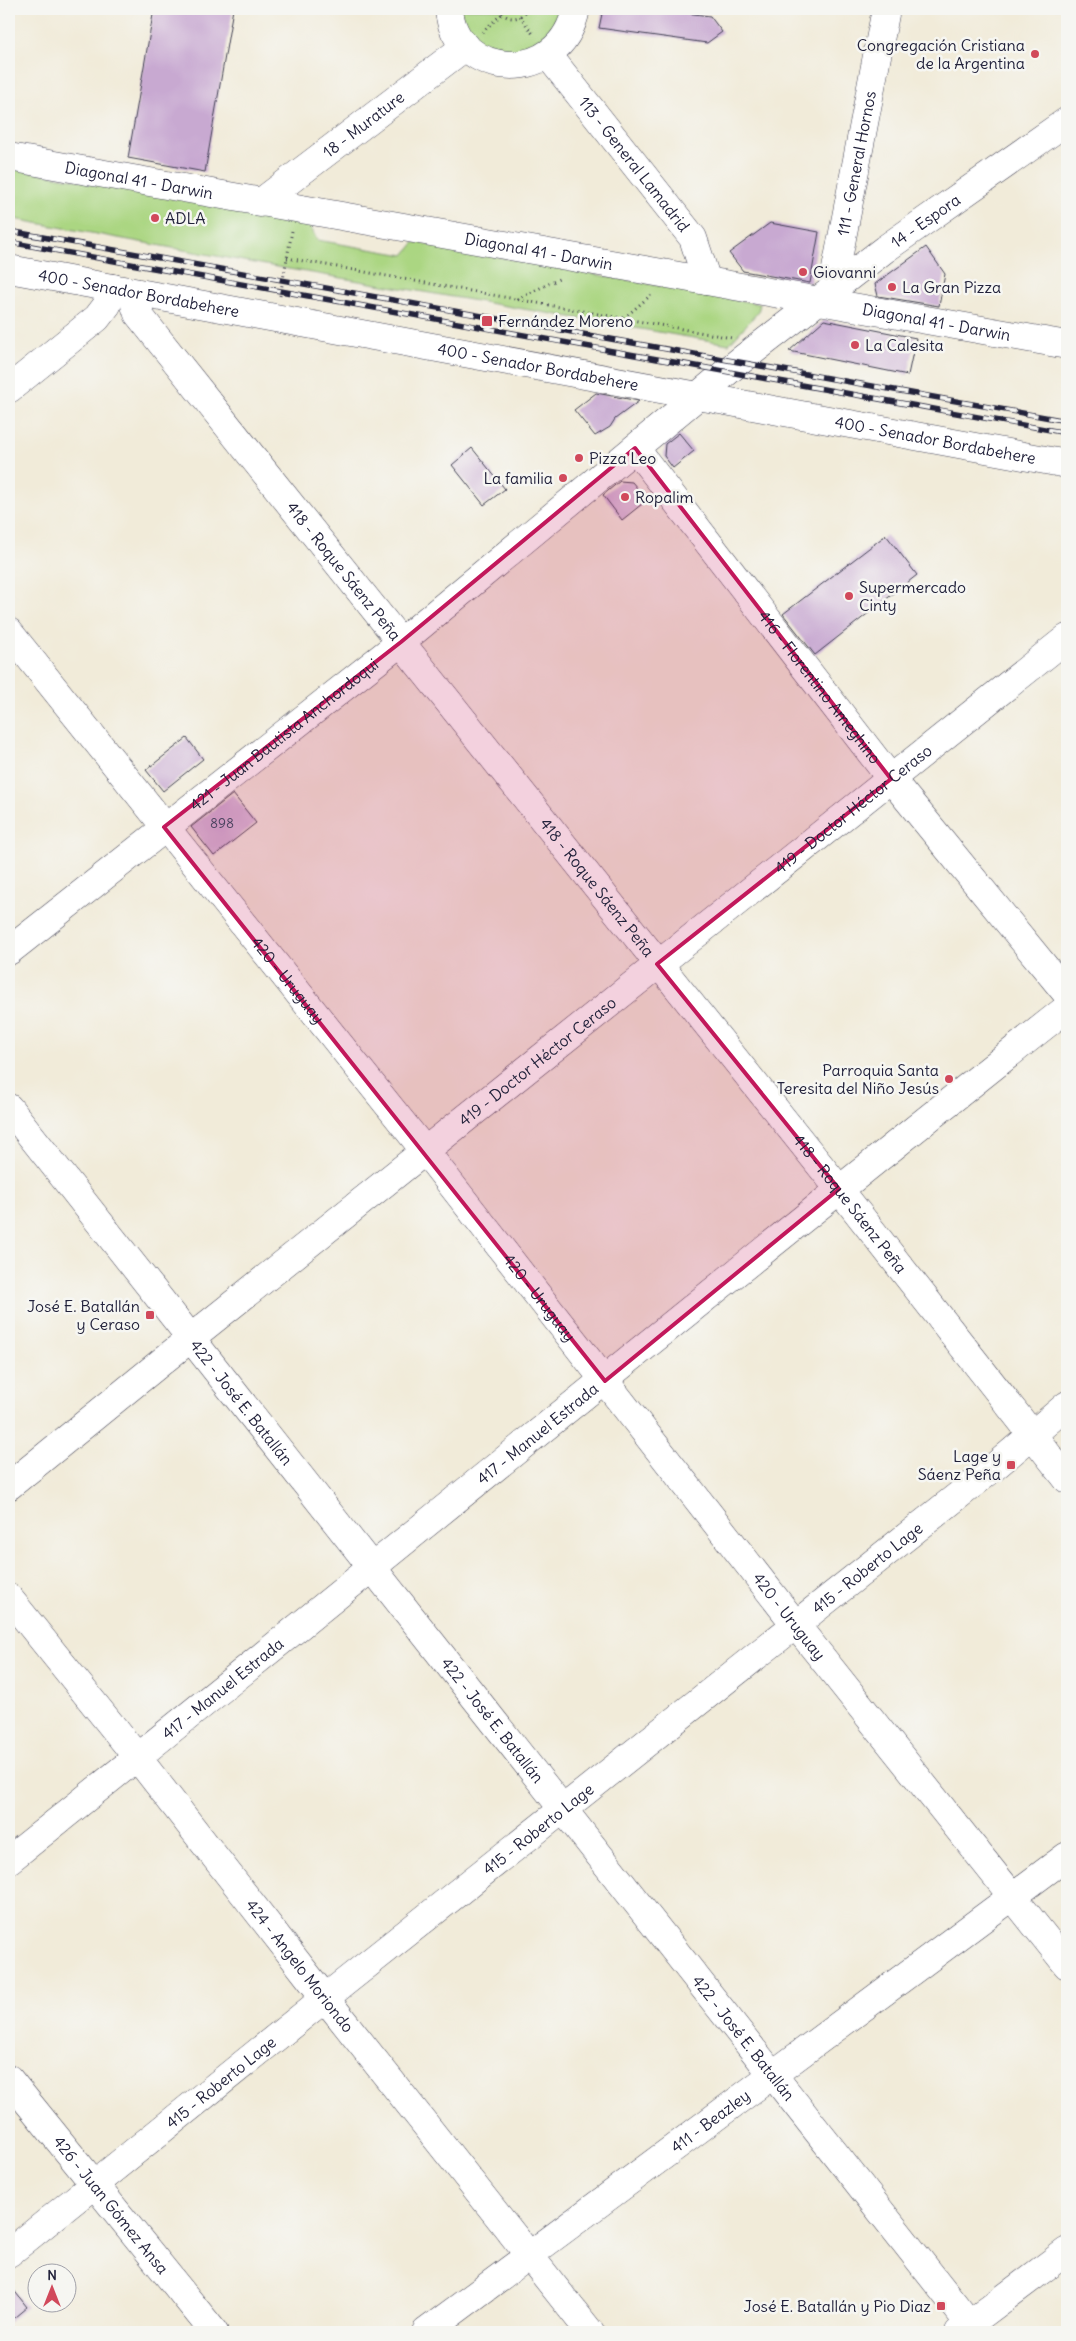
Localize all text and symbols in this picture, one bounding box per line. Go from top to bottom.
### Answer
place label: Congregación Cristiana de la Argentina [857,35,1025,73]
marker: Congregación Cristiana de la Argentina [1029,48,1041,60]
street label: 18 - Murature [319,87,408,162]
street label: 111 - General Hornos [833,89,880,237]
street label: 113 - General Lamadrid [575,92,694,236]
street label: Diagonal 41 - Darwin [63,157,215,203]
street label: 14 - Espora [887,189,964,252]
place label: ADLA [165,208,206,228]
marker: ADLA [149,212,161,224]
street label: Diagonal 41 - Darwin [463,228,614,274]
place label: Giovanni [813,262,876,282]
street label: 400 - Senador Bordabehere [37,265,241,321]
marker: Giovanni [797,266,809,278]
place label: La Gran Pizza [902,277,1001,297]
marker: La Gran Pizza [886,281,898,293]
street label: Diagonal 41 - Darwin [861,299,1012,345]
place label: Fernández Moreno [498,311,633,331]
marker: Fernández Moreno [480,314,494,328]
place label: La Calesita [865,335,944,355]
street label: 400 - Senador Bordabehere [436,338,640,395]
marker: La Calesita [849,339,861,351]
street label: 400 - Senador Bordabehere [833,411,1037,468]
place label: Pizza Leo [589,448,656,468]
marker: Pizza Leo [573,452,585,464]
place label: La familia [483,468,553,488]
marker: La familia [557,472,569,484]
place label: Ropalim [635,487,694,507]
marker: Ropalim [619,491,631,503]
street label: 418 - Roque Sáenz Peña [282,498,406,644]
place label: Supermercado Cinty [859,577,966,615]
marker: Supermercado Cinty [843,590,855,602]
street label: 416 - Florentino Ameghino [754,606,885,768]
street label: 421 - Juan Bautista Anchordoqui [186,654,382,815]
street label: 419 - Doctor Héctor Ceraso [770,740,936,878]
house number: 898 [210,814,234,832]
street label: 418 - Roque Sáenz Peña [536,814,659,961]
street label: 420 - Uruguay [247,932,329,1028]
street label: 419 - Doctor Héctor Ceraso [455,992,620,1130]
place label: Parroquia Santa Teresita del Niño Jesús [777,1060,939,1098]
marker: Parroquia Santa Teresita del Niño Jesús [943,1073,955,1085]
street label: 418 - Roque Sáenz Peña [789,1130,911,1277]
street label: 420 - Uruguay [499,1249,580,1345]
place label: José E. Batallán y Ceraso [27,1296,140,1334]
marker: José E. Batallán y Ceraso [144,1309,156,1321]
street label: 422 - José E. Batallán [186,1335,297,1469]
street label: 417 - Manuel Estrada [473,1378,602,1489]
place label: Lage y Sáenz Peña [918,1446,1001,1484]
marker: Lage y Sáenz Peña [1005,1459,1017,1471]
street label: 415 - Roberto Lage [808,1518,926,1618]
street label: 420 - Uruguay [749,1568,830,1664]
street label: 417 - Manuel Estrada [158,1633,287,1743]
street label: 422 - José E. Batallán [437,1653,548,1787]
street label: 415 - Roberto Lage [479,1779,597,1879]
street label: 424 - Angelo Moriondo [242,1895,358,2036]
street label: 422 - José E. Batallán [688,1971,799,2105]
street label: 415 - Roberto Lage [162,2032,280,2133]
street label: 411 - Beazley [667,2085,754,2157]
street label: 426 - Juan Gómez Ansa [49,2132,173,2278]
north arrow [28,2264,78,2314]
text: N [47,2266,57,2284]
place label: José E. Batallán y Pio Diaz [744,2296,931,2316]
marker: José E. Batallán y Pio Diaz [935,2300,947,2312]

